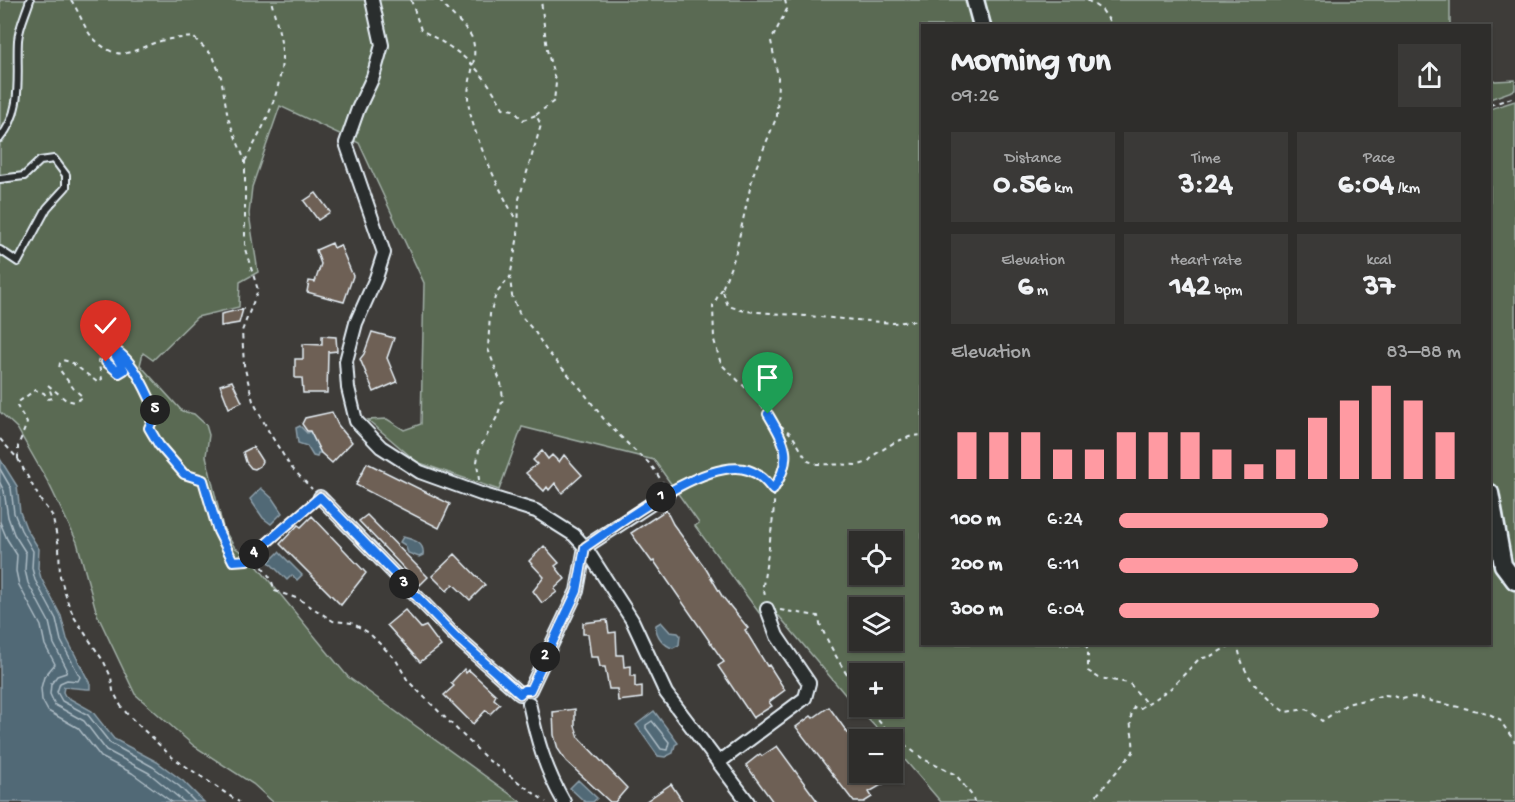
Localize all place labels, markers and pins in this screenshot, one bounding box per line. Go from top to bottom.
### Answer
pin [80,300,131,362]
pin [742,352,793,414]
pin: 5 [140,395,170,425]
pin: 1 [646,482,676,512]
pin: 4 [239,539,269,569]
pin: 3 [389,569,419,599]
pin: 2 [530,642,560,672]

